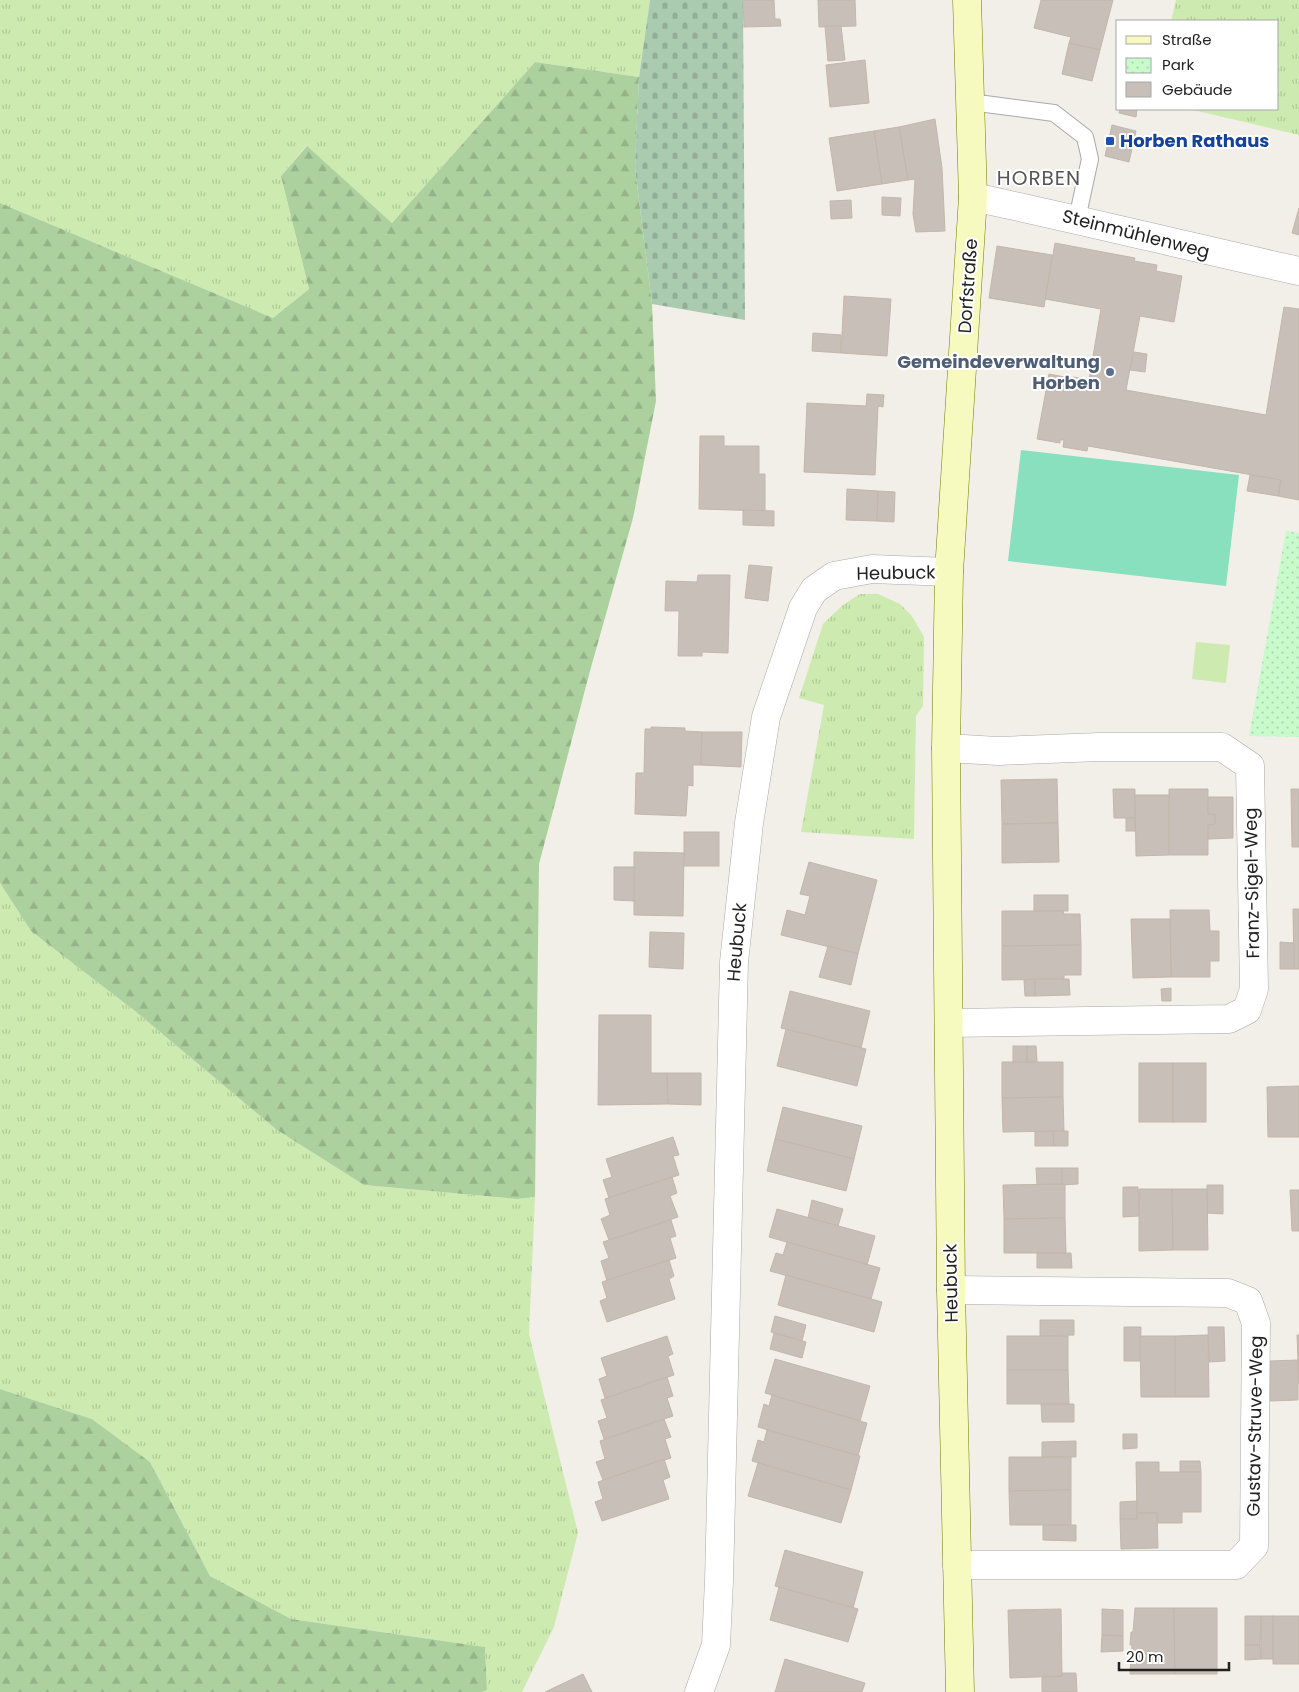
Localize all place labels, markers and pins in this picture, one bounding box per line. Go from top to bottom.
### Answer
place label: Horben Rathaus [1120,128,1269,153]
marker: Horben Rathaus [1104,135,1116,147]
place label: Gemeindeverwaltung Horben [897,349,1100,395]
marker: Gemeindeverwaltung Horben [1104,366,1116,378]

